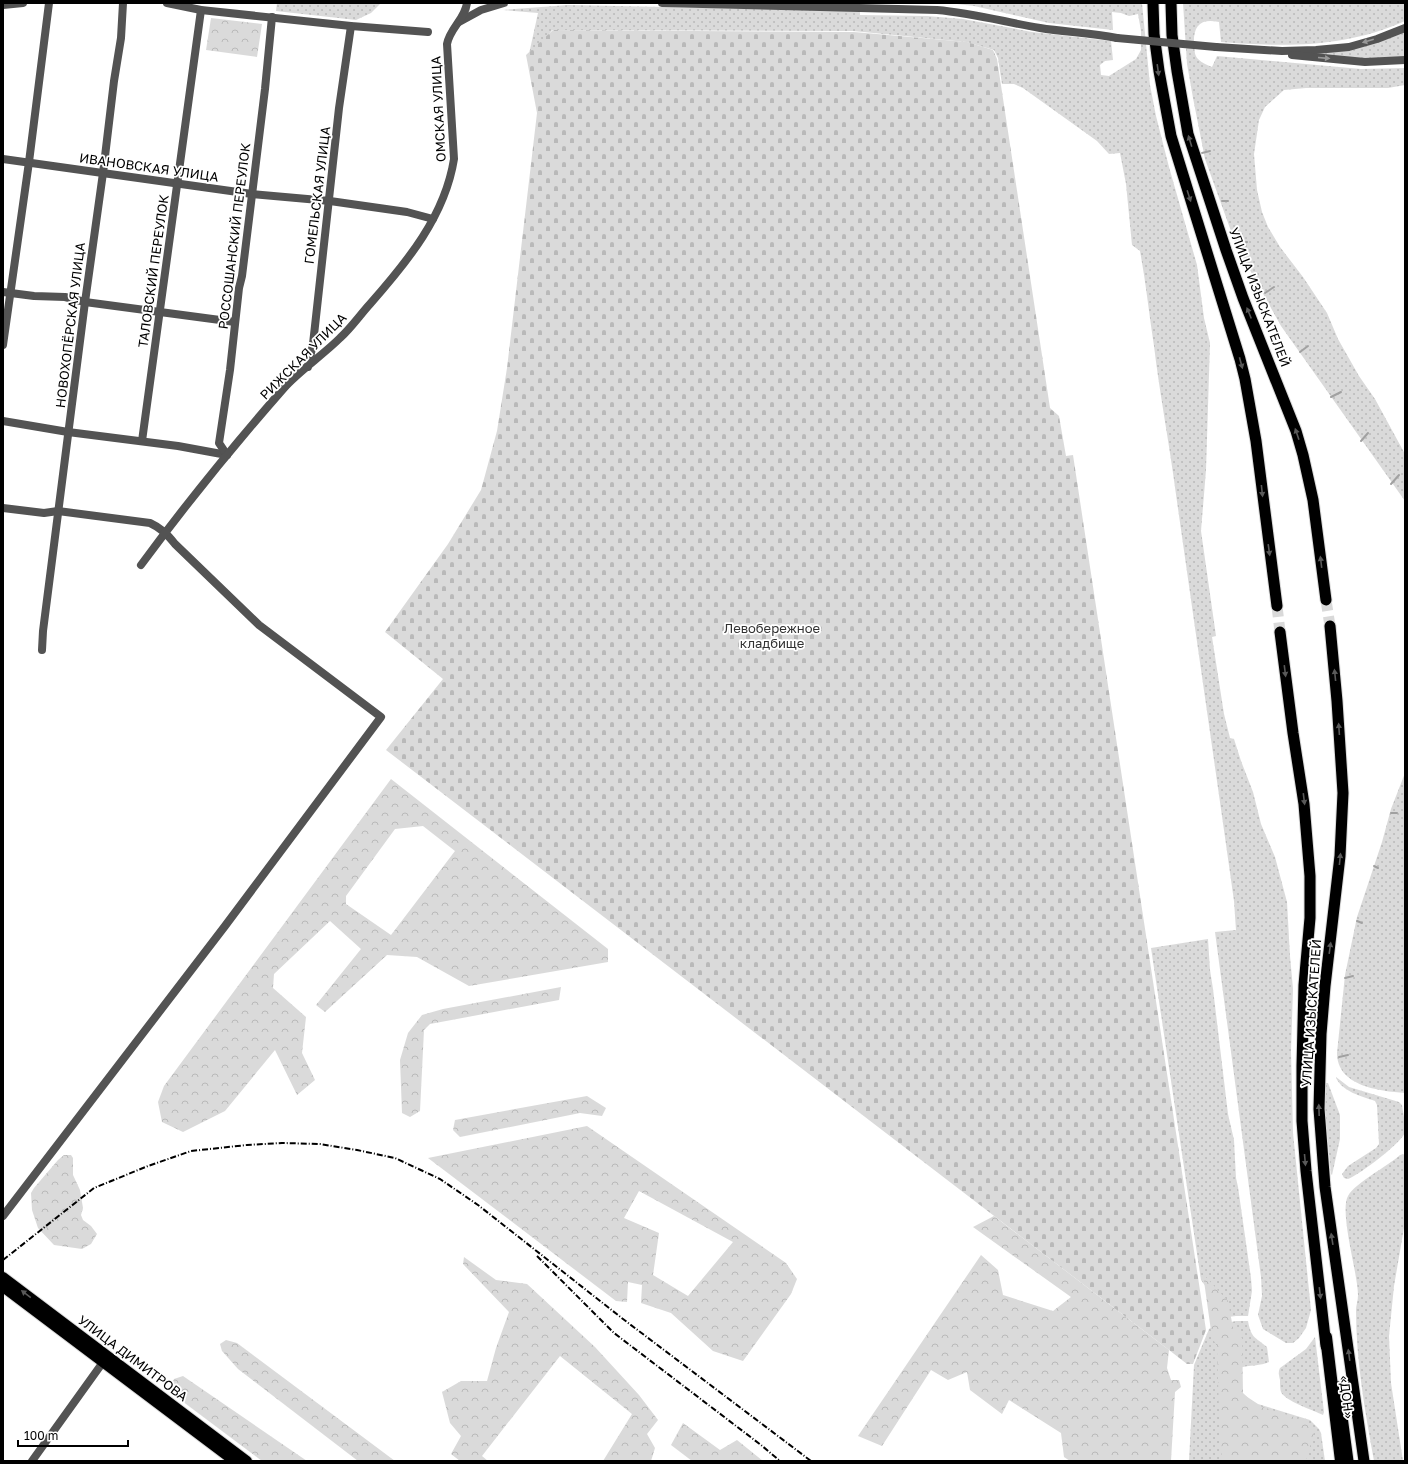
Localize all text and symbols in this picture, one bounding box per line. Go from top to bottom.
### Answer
one-way arrow [1362,39,1375,45]
street label: ОМСКАЯ УЛИЦА [427,55,449,162]
one-way arrow [1318,55,1330,61]
one-way arrow [1155,64,1162,76]
street label: ГОМЕЛЬСКАЯ УЛИЦА [301,125,333,265]
one-way arrow [1187,134,1193,146]
street label: РОССОШАНСКИЙ ПЕРЕУЛОК [215,142,253,330]
street label: ИВАНОВСКАЯ УЛИЦА [78,149,220,185]
one-way arrow [1186,190,1192,202]
street label: ТАЛОВСКИЙ ПЕРЕУЛОК [134,193,172,349]
street label: УЛИЦА ИЗЫСКАТЕЛЕЙ [1226,225,1294,369]
street label: НОВОХОПЁРСКАЯ УЛИЦА [52,241,88,409]
one-way arrow [1246,308,1252,319]
street label: РИЖСКАЯ УЛИЦА [256,309,350,403]
one-way arrow [1238,357,1244,369]
one-way arrow [1293,428,1299,440]
one-way arrow [1259,485,1265,497]
one-way arrow [1266,544,1272,556]
one-way arrow [1318,556,1325,568]
park label: Левобережное кладбище [724,620,820,651]
one-way arrow [1282,665,1288,677]
one-way arrow [1331,669,1338,681]
one-way arrow [1336,723,1343,735]
one-way arrow [1300,793,1307,806]
one-way arrow [1336,853,1343,865]
street label: УЛИЦА ИЗЫСКАТЕЛЕЙ [1298,939,1324,1087]
one-way arrow [1327,942,1333,954]
one-way arrow [1316,1103,1322,1116]
one-way arrow [1302,1154,1308,1166]
one-way arrow [1329,1233,1335,1245]
one-way arrow [1317,1287,1323,1299]
one-way arrow [21,1291,31,1299]
street label: УЛИЦА ДИМИТРОВА [75,1312,191,1405]
one-way arrow [1346,1349,1352,1361]
street label: «ДОН» [1336,1375,1358,1419]
scale bar [18,1422,128,1448]
text: 100 m [24,1428,58,1443]

